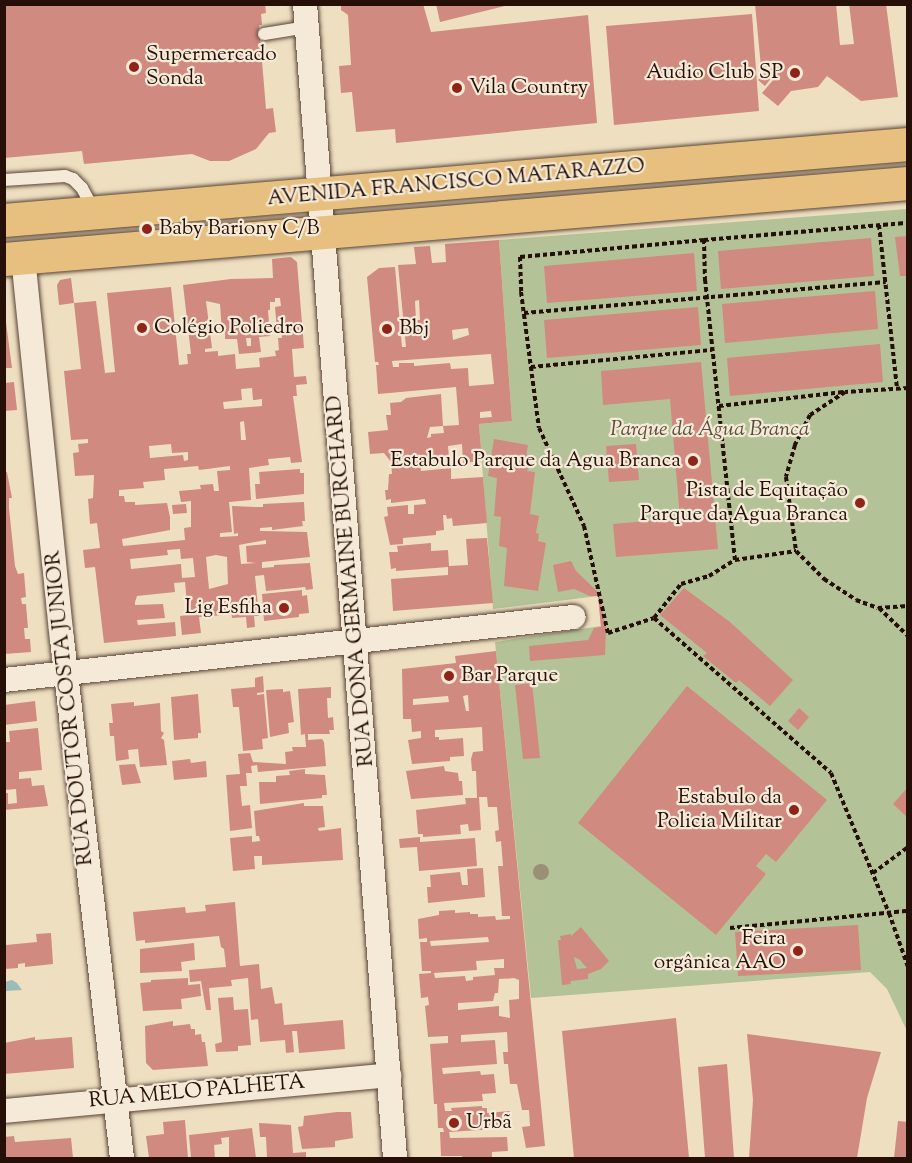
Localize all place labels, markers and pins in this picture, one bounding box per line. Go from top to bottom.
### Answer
place label: Supermercado Sonda [146,42,277,92]
marker: Supermercado Sonda [127,60,141,74]
place label: Audio Club SP [646,60,783,86]
marker: Audio Club SP [788,66,802,80]
place label: Vila Country [469,75,588,101]
marker: Vila Country [450,81,464,95]
place label: Baby Bariony C/B [159,216,319,242]
marker: Baby Bariony C/B [140,222,154,236]
place label: Colégio Poliedro [154,315,304,341]
place label: Bbj [399,316,429,342]
marker: Colégio Poliedro [135,321,149,335]
marker: Bbj [380,322,394,336]
place label: Estabulo Parque da Agua Branca [390,448,681,474]
marker: Estabulo Parque da Agua Branca [686,454,700,468]
place label: Pista de Equitação Parque da Agua Branca [640,478,848,528]
marker: Pista de Equitação Parque da Agua Branca [853,496,867,510]
place label: Lig Esfiha [184,595,272,621]
marker: Lig Esfiha [277,601,291,615]
place label: Bar Parque [461,663,558,689]
marker: Bar Parque [442,669,456,683]
place label: Estabulo da Policia Militar [657,785,782,835]
marker: Estabulo da Policia Militar [787,803,801,817]
place label: Feira orgânica AAO [654,926,786,976]
marker: Feira orgânica AAO [791,944,805,958]
place label: Urbã [466,1110,512,1136]
marker: Urbã [447,1116,461,1130]

